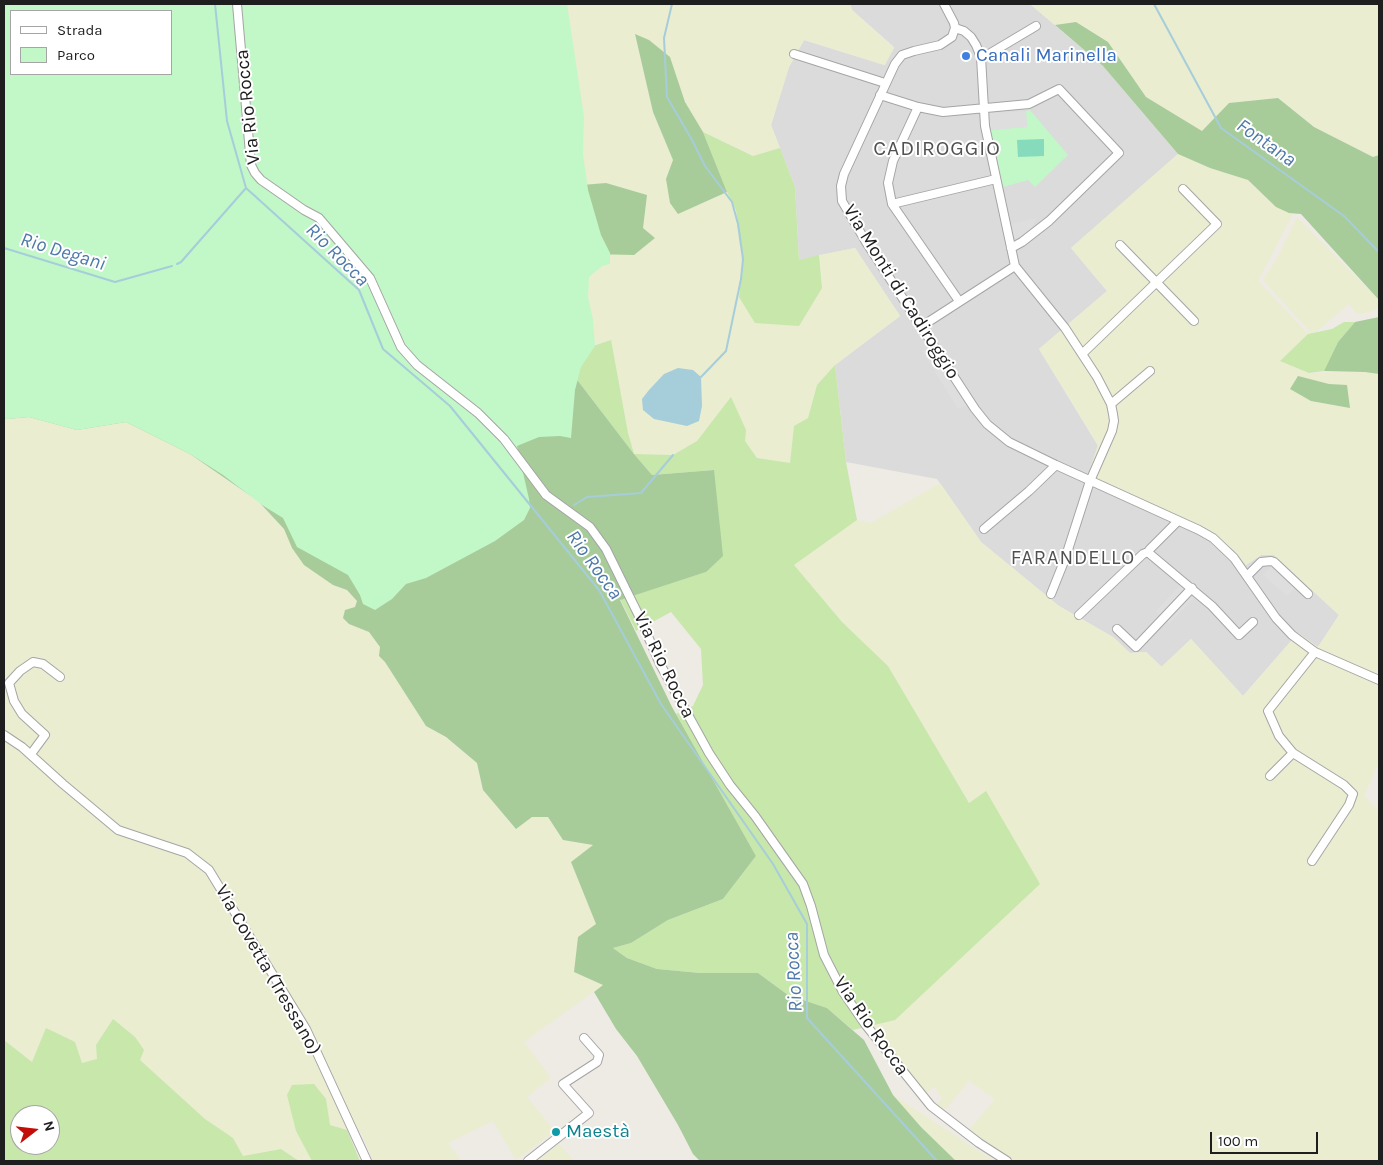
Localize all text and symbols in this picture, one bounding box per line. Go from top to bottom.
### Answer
legend [10,10,172,75]
text: Strada [57,21,103,39]
place label: Canali Marinella [976,45,1117,67]
text: Parco [57,46,95,64]
street label: Via Rio Rocca [231,48,265,166]
marker: Canali Marinella [960,50,972,62]
water label: Fontana [1232,114,1300,172]
district label: CADIROGGIO [872,136,1002,162]
street label: Via Monti di Cadiroggio [838,200,964,384]
water label: Rio Rocca [300,218,374,292]
water label: Rio Degani [17,228,109,276]
water label: Rio Rocca [561,526,627,604]
district label: FARANDELLO [1010,546,1136,570]
street label: Via Rio Rocca [628,608,700,722]
street label: Via Covetta (Tressano) [210,881,326,1059]
water label: Rio Rocca [780,931,808,1013]
street label: Via Rio Rocca [829,972,913,1080]
north arrow [10,1105,60,1155]
text: N [39,1119,58,1133]
place label: Maestà [566,1121,630,1143]
scale bar [1213,1122,1320,1154]
marker: Maestà [550,1126,562,1138]
text: 100 m [1218,1132,1258,1150]

